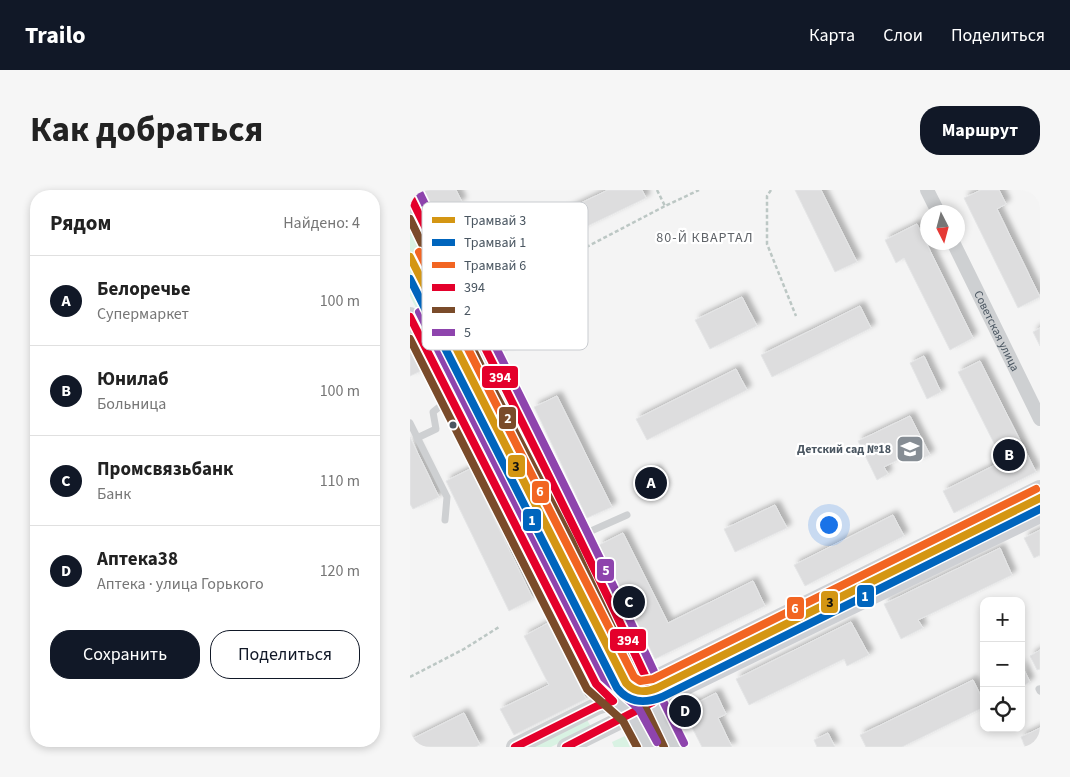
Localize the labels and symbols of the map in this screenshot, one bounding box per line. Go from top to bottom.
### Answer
legend [422,202,588,350]
north arrow [920,205,965,250]
text: Трамвай 3 [464,211,526,231]
district label: 80-Й КВАРТАЛ [656,228,754,248]
text: Трамвай 1 [464,233,526,253]
text: Трамвай 6 [464,256,526,276]
text: 394 [464,278,485,298]
street label: Советская улица [969,288,1023,374]
text: 2 [464,301,471,321]
text: 5 [464,323,471,343]
line badge: 394 [481,365,519,389]
text: 394 [489,368,512,388]
line badge: 2 [498,406,517,430]
text: 2 [504,409,512,429]
unlabelled marker [448,420,458,430]
school or university icon: Детский сад №18 [895,434,925,464]
pin: B [993,436,1025,474]
place label: Детский сад №18 [797,441,891,458]
line badge: 3 [507,454,526,478]
text: 3 [512,457,520,477]
pin: A [635,464,667,502]
line badge: 6 [531,480,550,504]
text: 6 [536,482,544,502]
line badge: 1 [522,508,542,532]
text: 1 [528,511,536,531]
your location [816,512,842,538]
line badge: 5 [596,558,615,582]
text: 5 [602,561,610,581]
pin: C [613,583,645,621]
line badge: 1 [856,584,875,608]
text: 1 [861,587,869,607]
line badge: 3 [820,590,839,614]
text: 3 [826,593,834,613]
line badge: 6 [786,596,805,620]
text: 6 [791,599,799,619]
line badge: 394 [609,628,647,652]
text: 394 [617,631,640,651]
pin: D [669,692,701,730]

